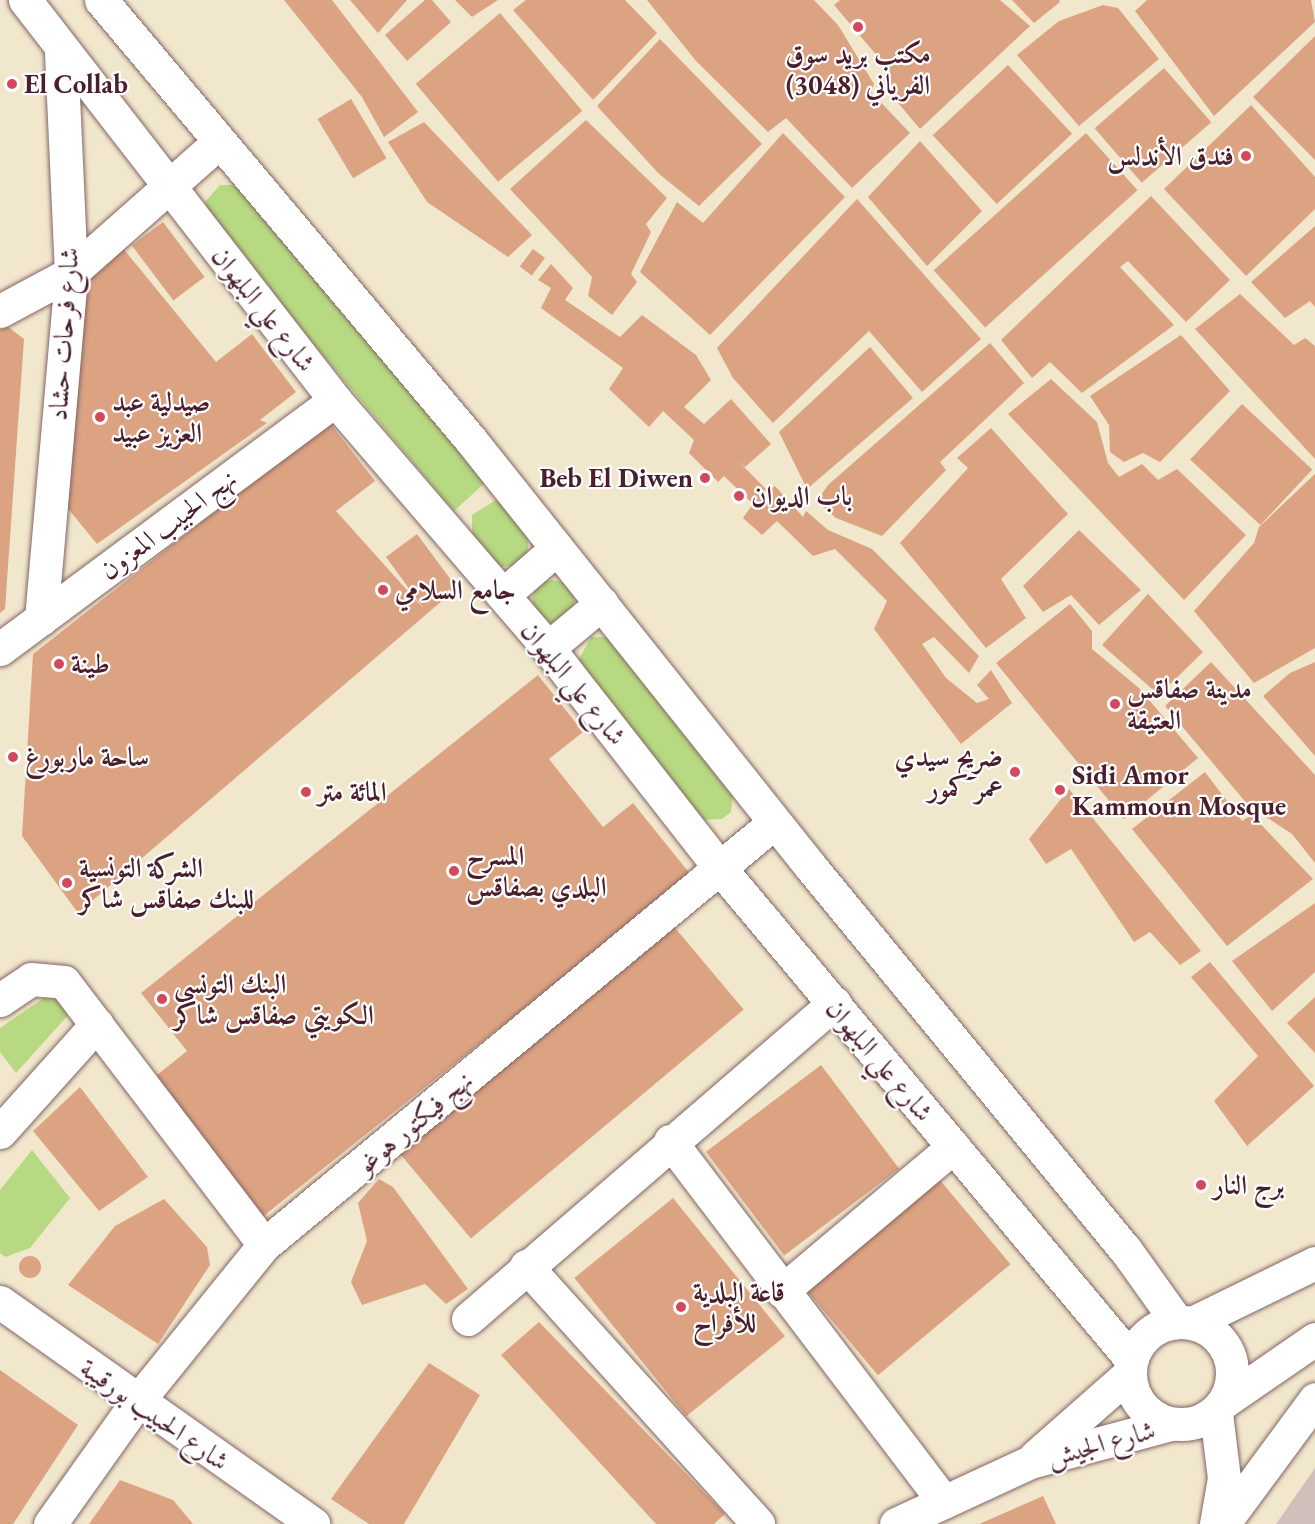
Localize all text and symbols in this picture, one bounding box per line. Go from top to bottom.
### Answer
marker: مكتب بريد سوق الفرياني (3048) [851,20,865,34]
place label: مكتب بريد سوق الفرياني (3048) [785,37,931,100]
place label: El Collab [24,68,128,100]
marker: El Collab [5,77,19,91]
place label: فندق الأندلس [1107,140,1234,172]
marker: فندق الأندلس [1239,149,1253,163]
street label: شارع علي البلهوان [205,240,323,378]
street label: شارع فرحات حشاد [41,246,85,422]
place label: صيدلية عبد العزيز عبيد [112,385,210,448]
marker: صيدلية عبد العزيز عبيد [93,410,107,424]
street label: نهج الحبيب المعزون [93,462,243,586]
place label: Beb El Diwen [539,462,693,494]
marker: Beb El Diwen [698,471,712,485]
place label: باب الديوان [751,480,852,512]
marker: باب الديوان [732,489,746,503]
place label: جامع السلامي [395,574,516,606]
marker: جامع السلامي [376,583,390,597]
street label: شارع علي البلهوان [514,615,634,751]
place label: طينة [71,648,110,680]
marker: طينة [52,657,66,671]
place label: مدينة صفاقس العتيقة [1127,672,1252,735]
marker: مدينة صفاقس العتيقة [1108,697,1122,711]
place label: ضريح سيدي عمر كمور [895,740,1003,803]
place label: ساحة ماربورغ [25,741,149,773]
marker: ساحة ماربورغ [6,750,20,764]
place label: Sidi Amor Kammoun Mosque [1072,758,1286,821]
marker: ضريح سيدي عمر كمور [1008,765,1022,779]
place label: المائة متر [318,776,387,808]
marker: Sidi Amor Kammoun Mosque [1053,783,1067,797]
marker: المائة متر [299,785,313,799]
place label: المسرح البلدي بصفاقس [466,839,607,902]
place label: الشركة التونسية للبنك صفاقس شاكر [79,851,254,914]
marker: المسرح البلدي بصفاقس [447,864,461,878]
marker: الشركة التونسية للبنك صفاقس شاكر [60,876,74,890]
place label: البنك التونسي الكويتي صفاقس شاكر [174,967,374,1030]
marker: البنك التونسي الكويتي صفاقس شاكر [155,992,169,1006]
street label: شارع علي البلهوان [819,992,941,1128]
street label: نهج فيكتور هوغو [349,1064,479,1180]
place label: برج النار [1213,1169,1284,1201]
marker: برج النار [1194,1178,1208,1192]
place label: قاعة البلدية للأفراح [693,1275,785,1338]
marker: قاعة البلدية للأفراح [674,1300,688,1314]
street label: شارع الحبيب بورقيبة [74,1351,236,1477]
street label: شارع الجيش [1043,1413,1159,1473]

